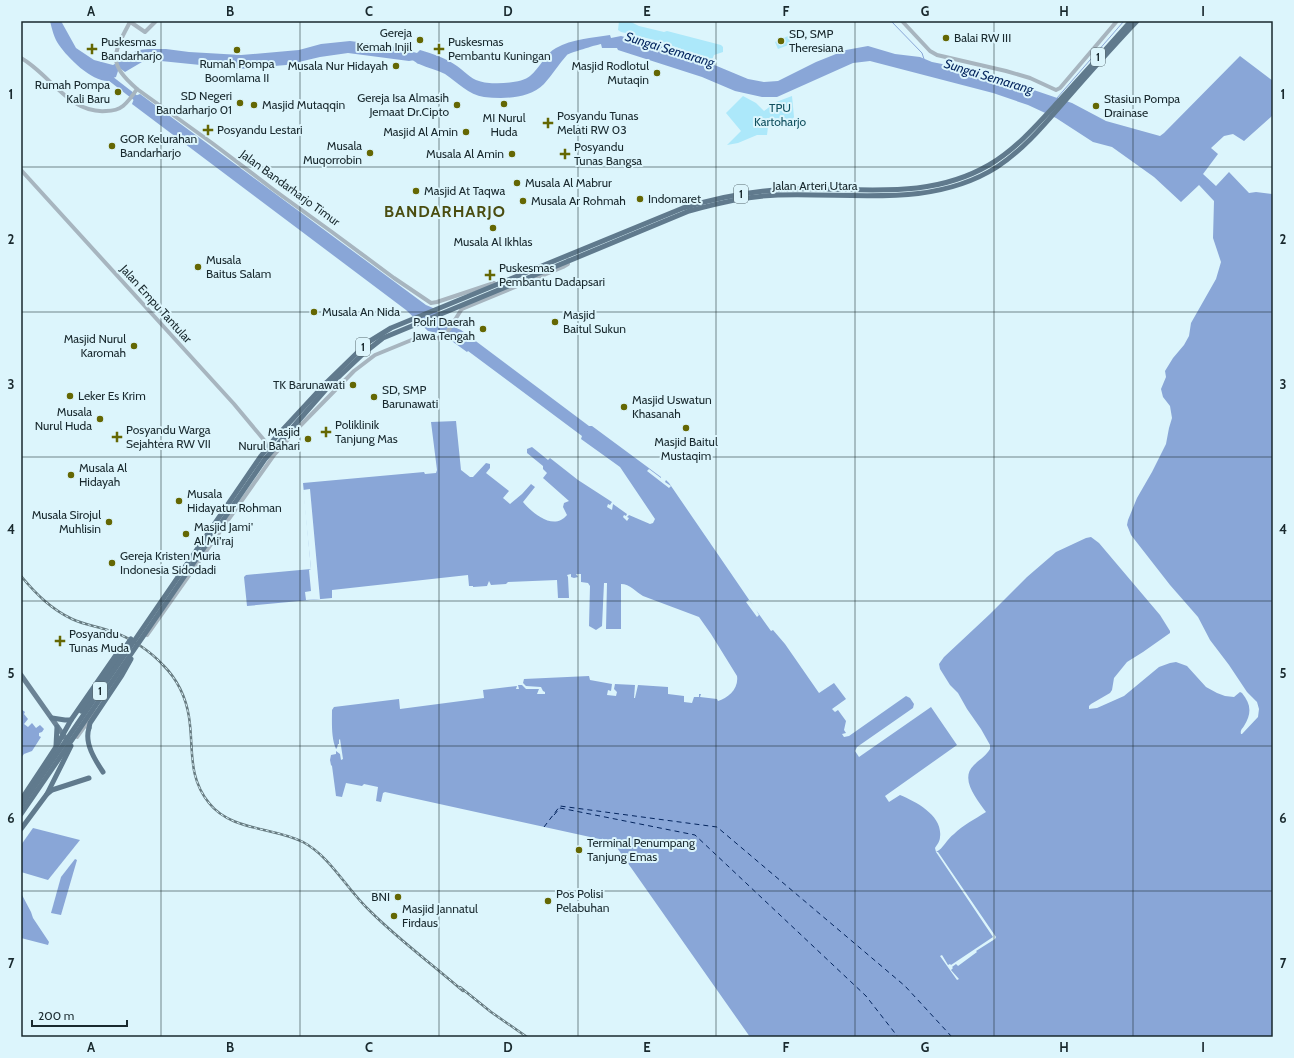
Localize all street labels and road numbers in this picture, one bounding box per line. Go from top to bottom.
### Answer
road number: 1 [1091,48,1105,66]
street label: Jalan Bandarharjo Timur [237,146,343,229]
street label: Jalan Arteri Utara [772,178,858,193]
road number: 1 [734,185,748,203]
street label: Jalan Empu Tantular [117,261,196,346]
road number: 1 [356,338,370,356]
road number: 1 [93,682,107,700]

